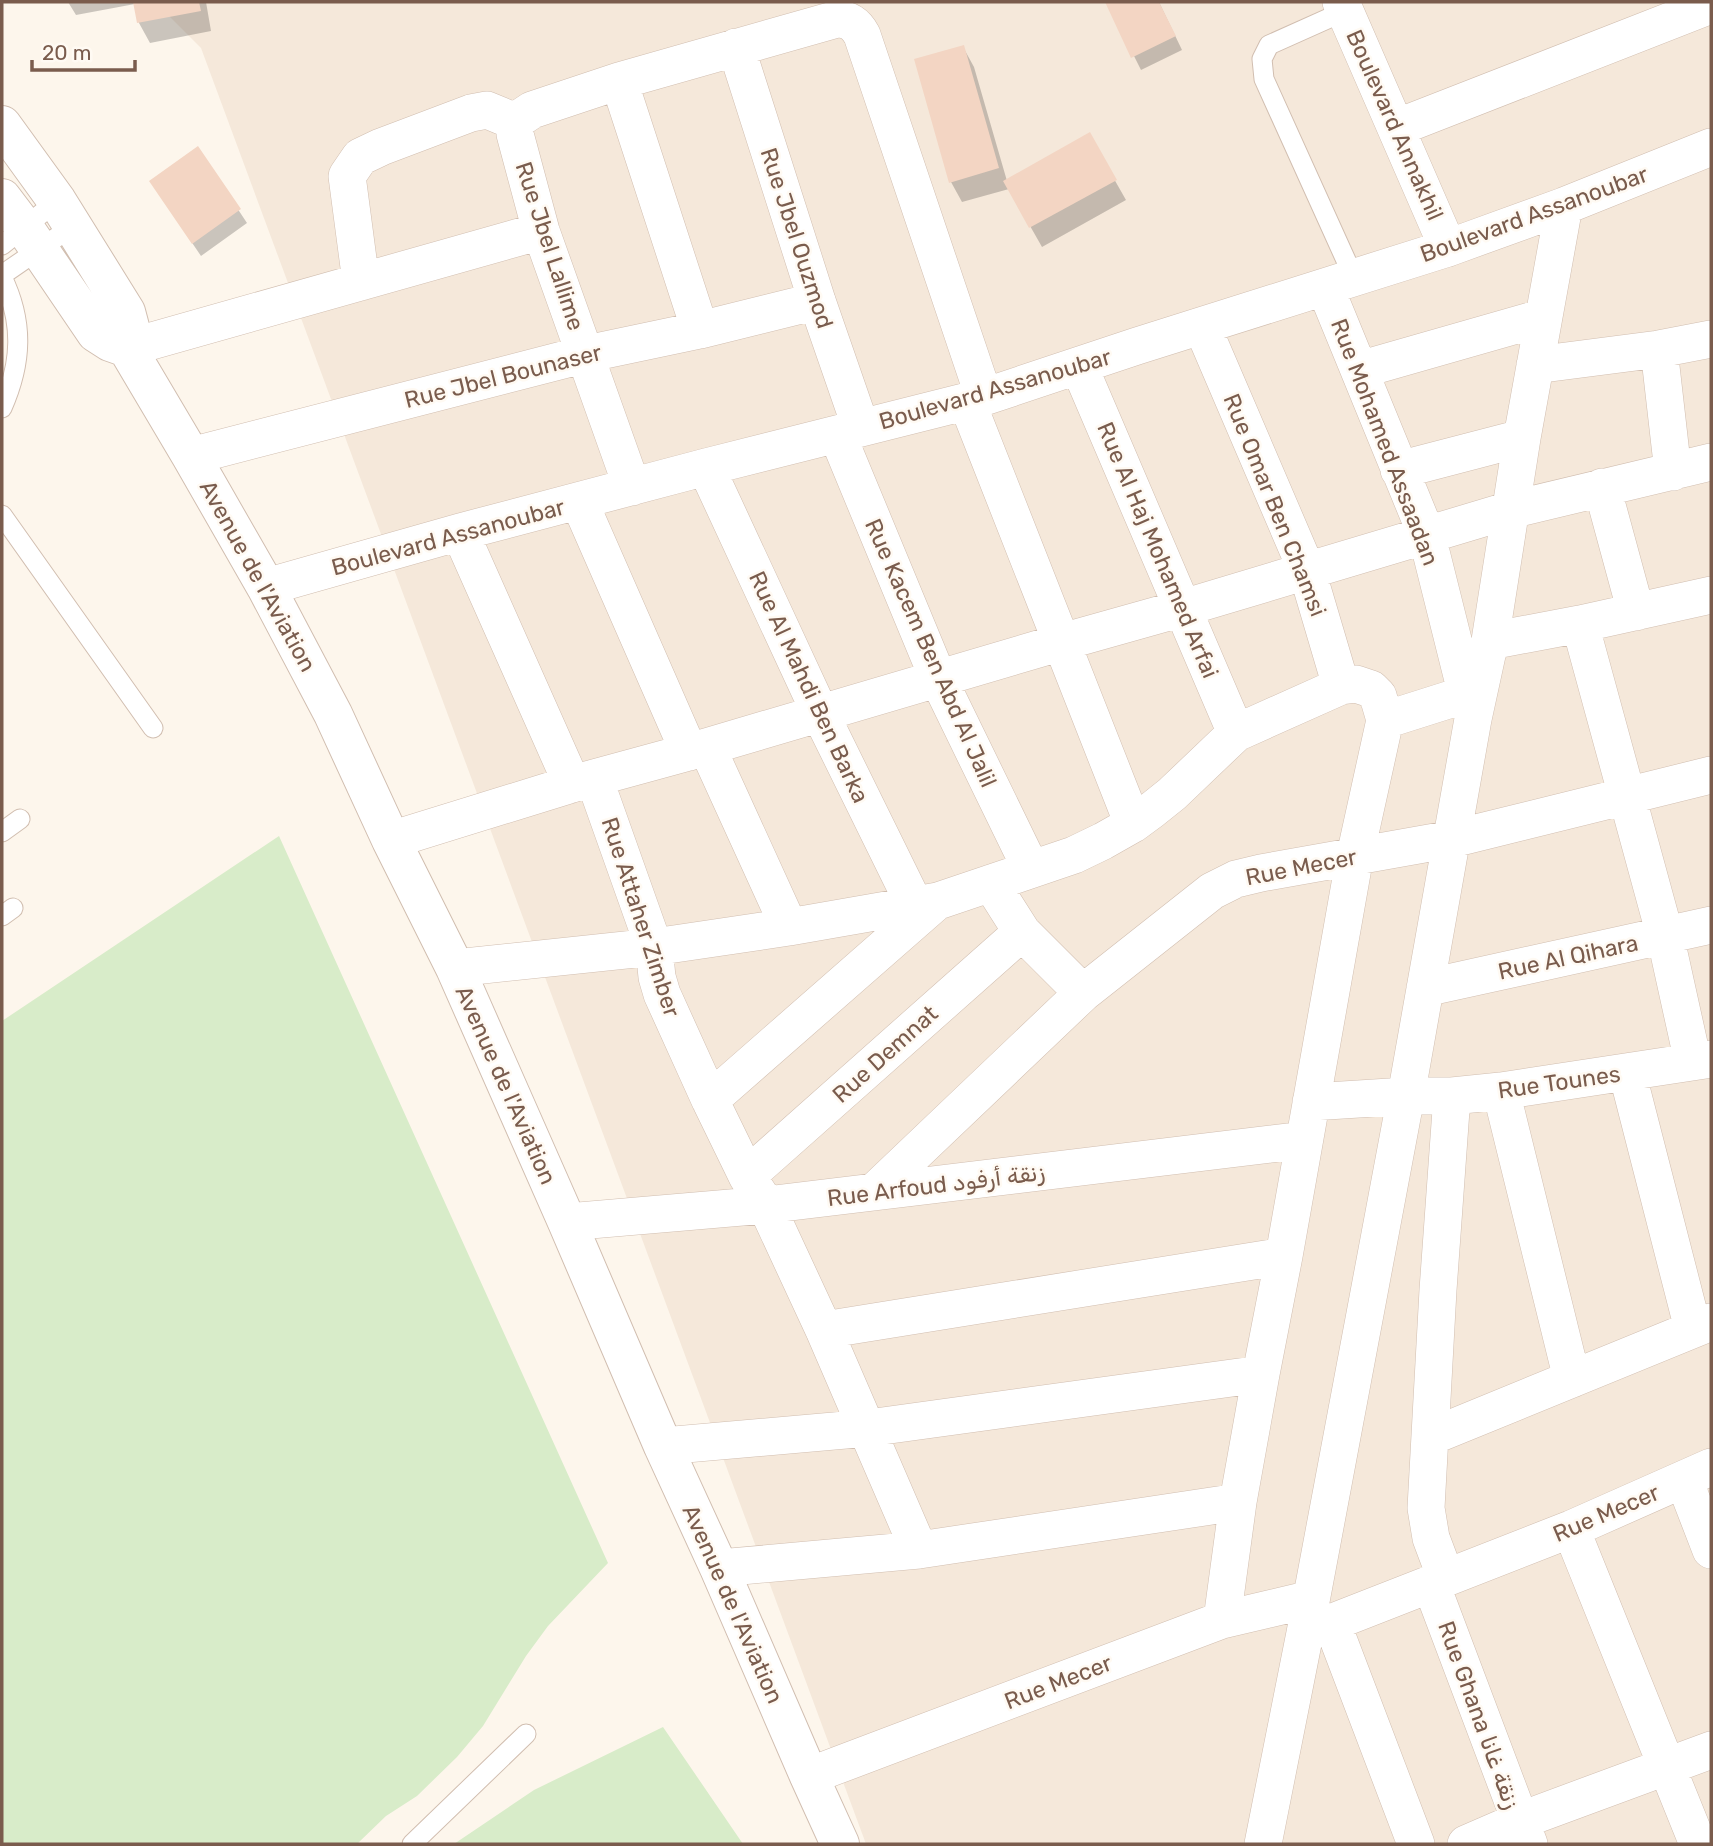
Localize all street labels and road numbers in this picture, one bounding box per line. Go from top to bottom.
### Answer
street label: Boulevard Annakhil [1340,25,1450,225]
street label: Rue Jbel Ouzmod [755,144,839,332]
street label: Rue Jbel Lallime [510,158,590,334]
street label: Boulevard Assanoubar [1416,160,1652,268]
street label: Rue Mohamed Assaadan [1325,315,1445,569]
street label: Rue Jbel Bounaser [402,338,605,414]
street label: Boulevard Assanoubar [876,342,1115,436]
street label: Rue Omar Ben Chamsi [1218,390,1332,620]
street label: Rue Al Haj Mohamed Arfai [1091,418,1225,682]
street label: Avenue de l'Aviation [194,475,322,677]
street label: Boulevard Assanoubar [328,492,568,582]
street label: Rue Kacem Ben Abd Al Jalil [859,514,1003,792]
street label: Rue Al Mahdi Ben Barka [743,567,875,807]
street label: Rue Attaher Zimber [596,814,687,1021]
street label: Rue Mecer [1243,842,1359,892]
street label: Rue Al Qihara [1495,928,1641,986]
street label: Avenue de l'Aviation [450,981,562,1189]
street label: Rue Demnat [827,999,943,1109]
street label: Rue Tounes [1496,1060,1622,1104]
street label: Rue Arfoud زنقة أرفود [826,1158,1046,1212]
street label: Rue Mecer [1549,1478,1664,1548]
street label: Avenue de l'Aviation [677,1500,789,1708]
street label: Rue Ghana زنقة غانا [1432,1617,1526,1813]
street label: Rue Mecer [1000,1649,1116,1715]

